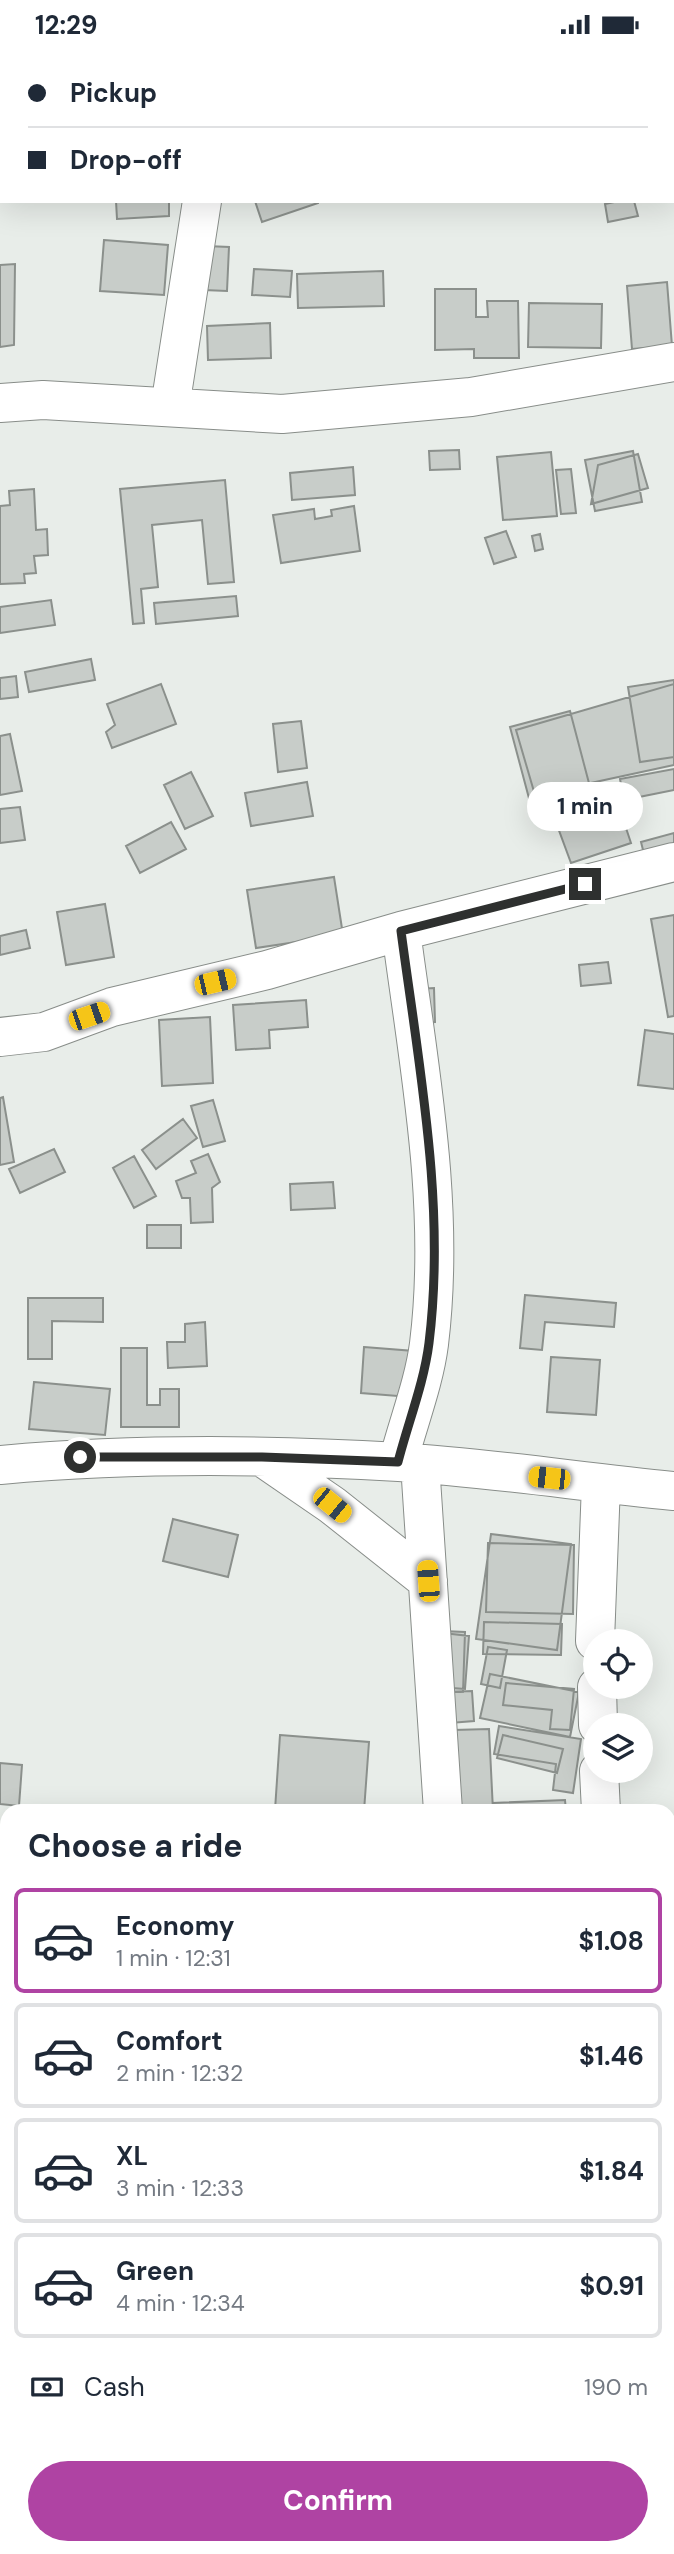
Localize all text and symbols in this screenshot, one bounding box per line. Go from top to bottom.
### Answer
text: 12:29 [35,8,97,42]
text: Pickup [70,76,157,110]
text: Drop-off [70,143,182,177]
callout: 1 min [527,783,643,831]
text: 1 min [557,791,613,821]
route end [569,868,601,900]
car [193,967,238,997]
car [66,999,113,1033]
route start [64,1441,96,1473]
car [528,1465,571,1491]
car [310,1484,355,1526]
car [417,1559,440,1603]
map controls [583,1629,653,1783]
button: locate [583,1629,653,1699]
button: layers [583,1713,653,1783]
text: Choose a ride [28,1825,243,1867]
icon: car [32,1909,95,1972]
text: Economy [116,1909,234,1943]
text: $1.08 [579,1924,644,1958]
text: 1 min · 12:31 [116,1943,231,1973]
icon: car [32,2024,95,2087]
text: Comfort [116,2024,222,2058]
text: $1.46 [579,2039,644,2073]
text: 2 min · 12:32 [116,2058,243,2088]
icon: car [32,2139,95,2202]
text: XL [116,2139,148,2173]
text: $1.84 [579,2154,644,2188]
text: 3 min · 12:33 [116,2173,244,2203]
icon: car [32,2254,95,2317]
text: Green [116,2254,194,2288]
text: $0.91 [579,2269,644,2303]
text: 4 min · 12:34 [116,2288,245,2318]
icon: cash [28,2368,66,2406]
text: Cash [84,2370,145,2404]
text: 190 m [584,2372,648,2402]
button: Confirm [28,2461,648,2541]

